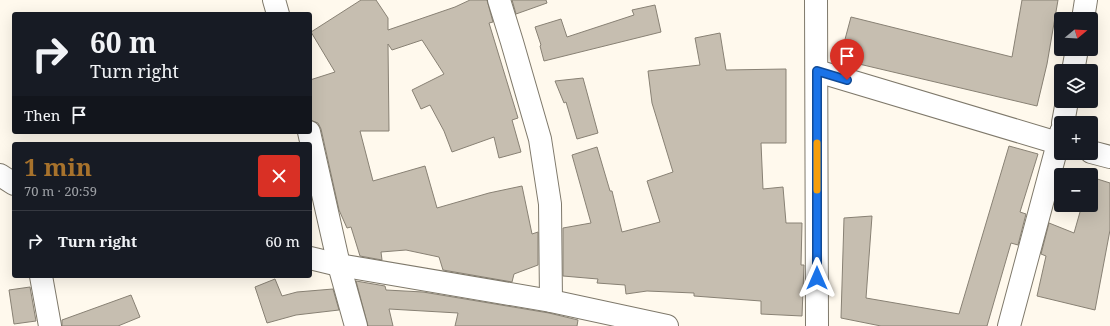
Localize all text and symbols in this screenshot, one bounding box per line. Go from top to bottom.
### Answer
north arrow [1054,12,1098,56]
map controls [1054,12,1098,212]
text: 60 m [90,23,157,61]
icon: right [24,28,76,80]
pin [830,39,864,80]
icon: arrive [836,45,858,67]
text: Turn right [90,59,179,83]
button: layers [1054,64,1098,108]
icon: arrive [68,104,90,126]
text: Then [24,105,60,125]
button: + [1054,116,1098,160]
text: 1 min [24,150,92,183]
button: close [258,155,300,197]
button: − [1054,168,1098,212]
text: 70 m · 20:59 [24,182,97,200]
icon: right [24,230,46,252]
text: Turn right [58,231,137,251]
text: 60 m [265,231,300,251]
position arrow [796,257,838,299]

